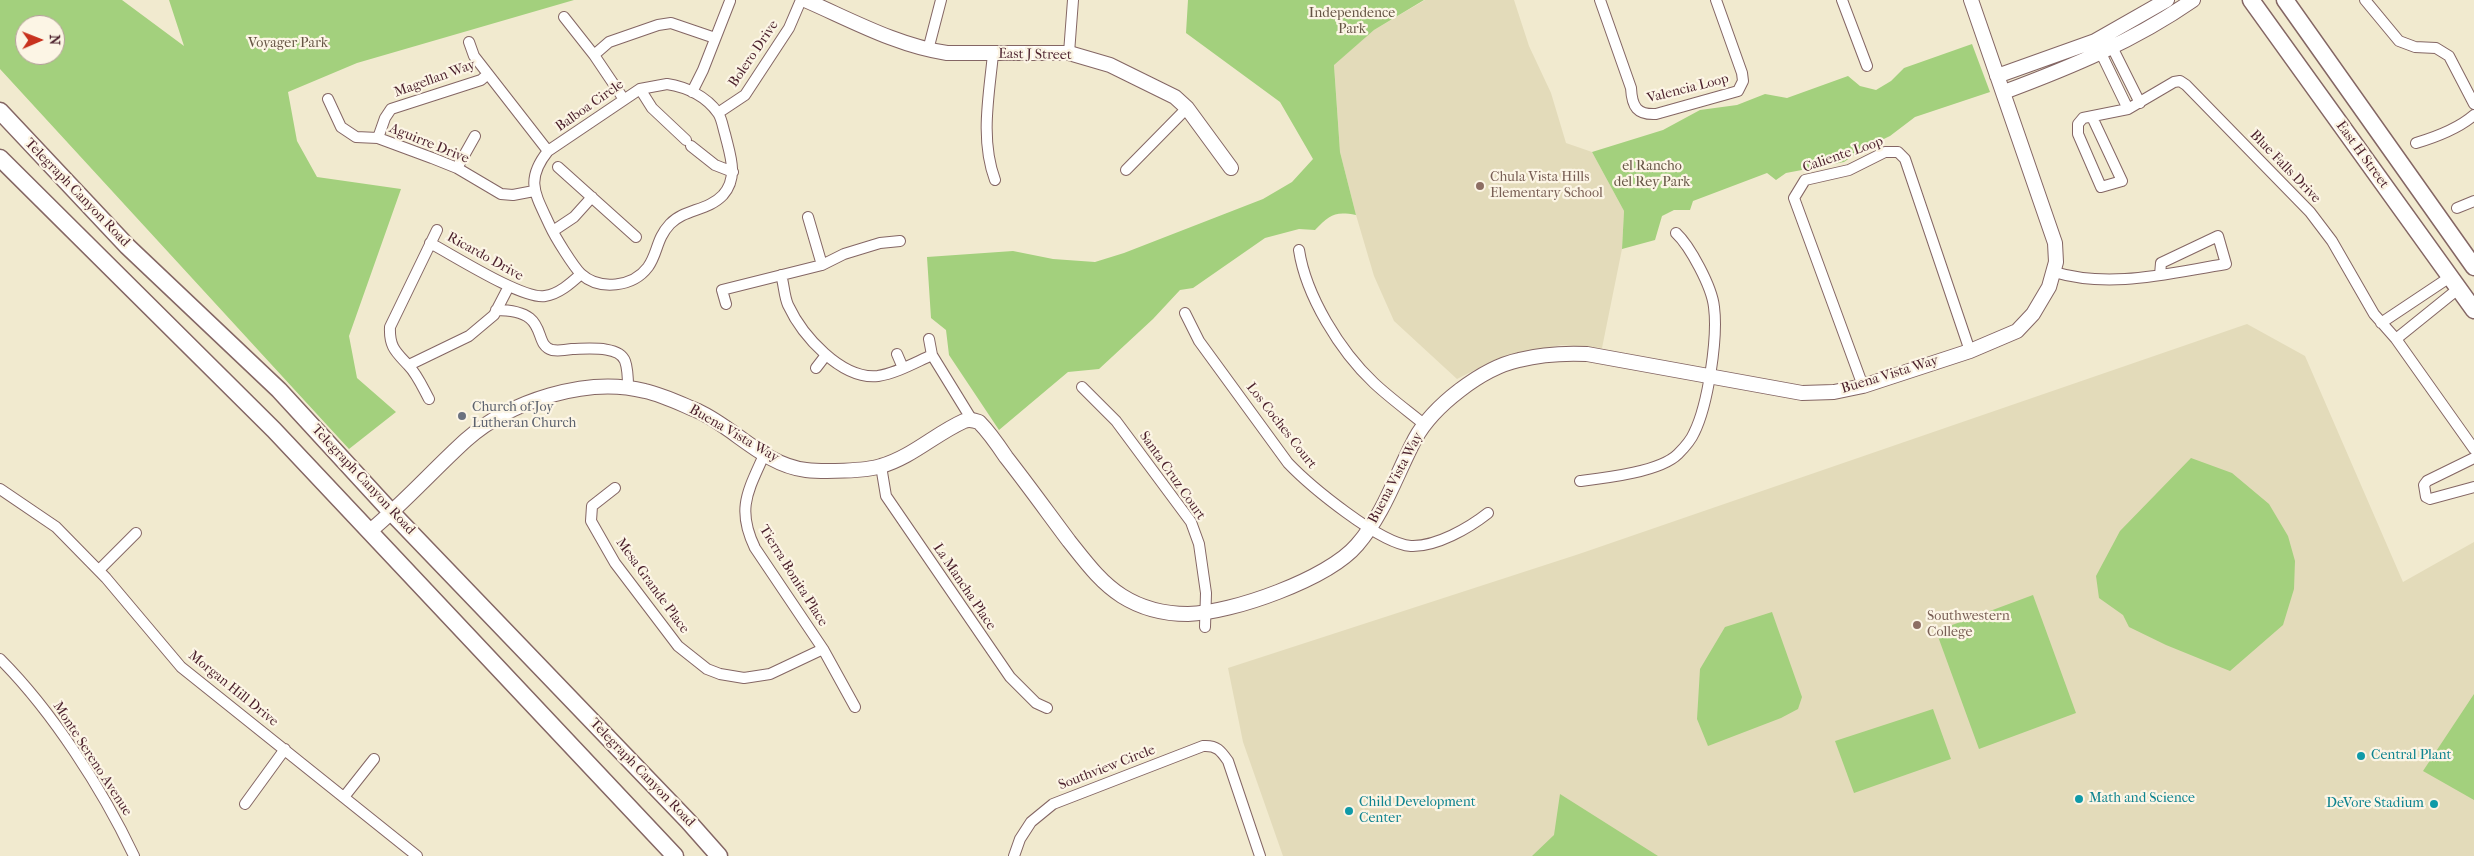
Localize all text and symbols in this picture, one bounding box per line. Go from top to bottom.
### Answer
park label: Independence Park [1309,6,1395,38]
north arrow [15,15,65,65]
street label: Bolero Drive [726,17,782,91]
text: N [46,34,63,45]
park label: Voyager Park [248,36,328,52]
street label: East J Street [998,46,1072,64]
street label: Magellan Way [392,56,478,102]
street label: Valencia Loop [1645,71,1731,107]
street label: Balboa Circle [553,76,627,136]
street label: East H Street [2332,118,2392,192]
street label: Aguirre Drive [387,120,471,168]
street label: Blue Falls Drive [2246,127,2324,207]
street label: Caliente Loop [1801,133,1885,177]
street label: Telegraph Canyon Road [21,135,133,251]
park label: el Rancho del Rey Park [1614,159,1690,192]
place label: Chula Vista Hills Elementary School [1490,170,1603,202]
marker: Chula Vista Hills Elementary School [1474,180,1486,192]
street label: Ricardo Drive [444,229,526,285]
street label: Buena Vista Way [1839,352,1941,398]
street label: Los Coches Court [1242,380,1320,472]
place label: Church of Joy Lutheran Church [472,400,576,432]
street label: Buena Vista Way [686,402,782,466]
marker: Church of Joy Lutheran Church [456,410,468,422]
street label: Telegraph Canyon Road [308,422,418,538]
street label: Santa Cruz Court [1135,429,1209,523]
street label: Buena Vista Way [1365,430,1427,526]
street label: Tierra Bonita Place [755,522,831,630]
street label: Mesa Grande Place [612,535,692,637]
street label: La Mancha Place [929,541,999,633]
place label: Southwestern College [1927,609,2010,642]
marker: Southwestern College [1911,619,1923,631]
street label: Morgan Hill Drive [185,648,281,730]
street label: Monte Sereno Avenue [49,699,135,819]
street label: Telegraph Canyon Road [586,715,698,831]
street label: Southview Circle [1056,742,1158,794]
place label: Central Plant [2371,748,2451,764]
marker: Central Plant [2355,750,2367,762]
place label: Math and Science [2089,791,2195,807]
marker: Math and Science [2073,793,2085,805]
place label: Child Development Center [1359,795,1476,828]
place label: DeVore Stadium [2326,796,2424,812]
marker: DeVore Stadium [2428,798,2440,810]
marker: Child Development Center [1343,805,1355,817]

